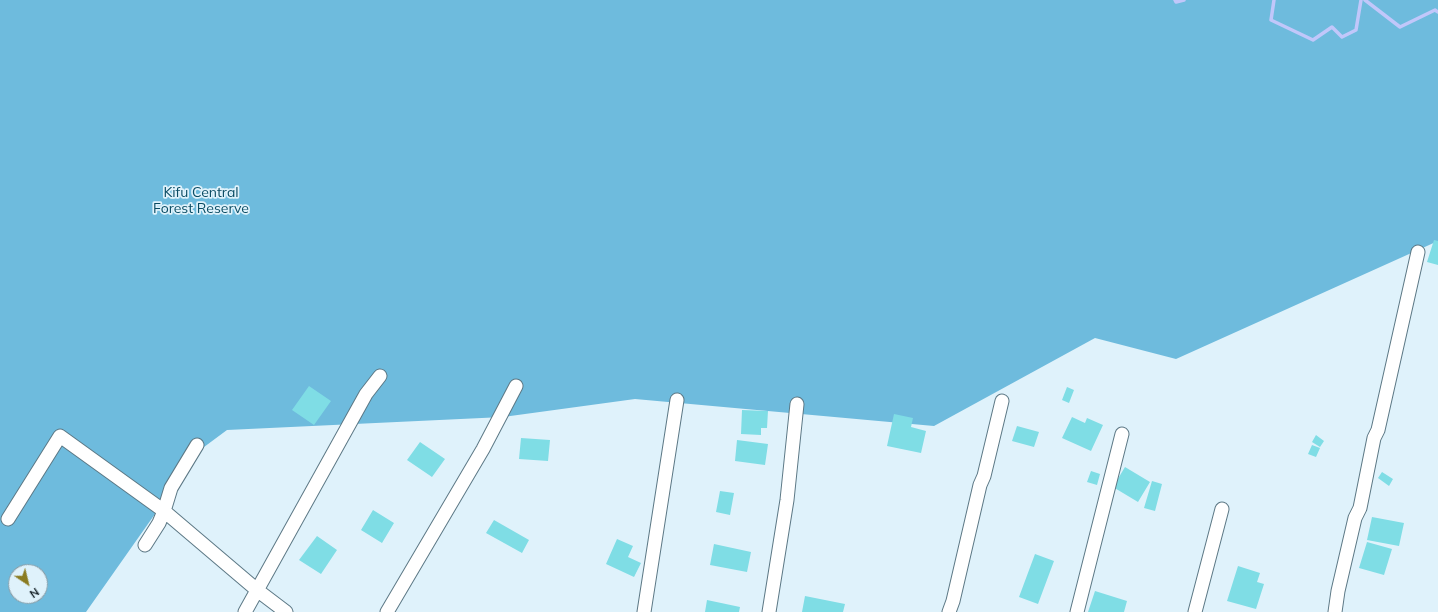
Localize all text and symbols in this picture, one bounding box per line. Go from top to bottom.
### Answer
park label: Kifu Central Forest Reserve [153,185,249,218]
north arrow [8,564,48,604]
text: N [27,585,42,601]

